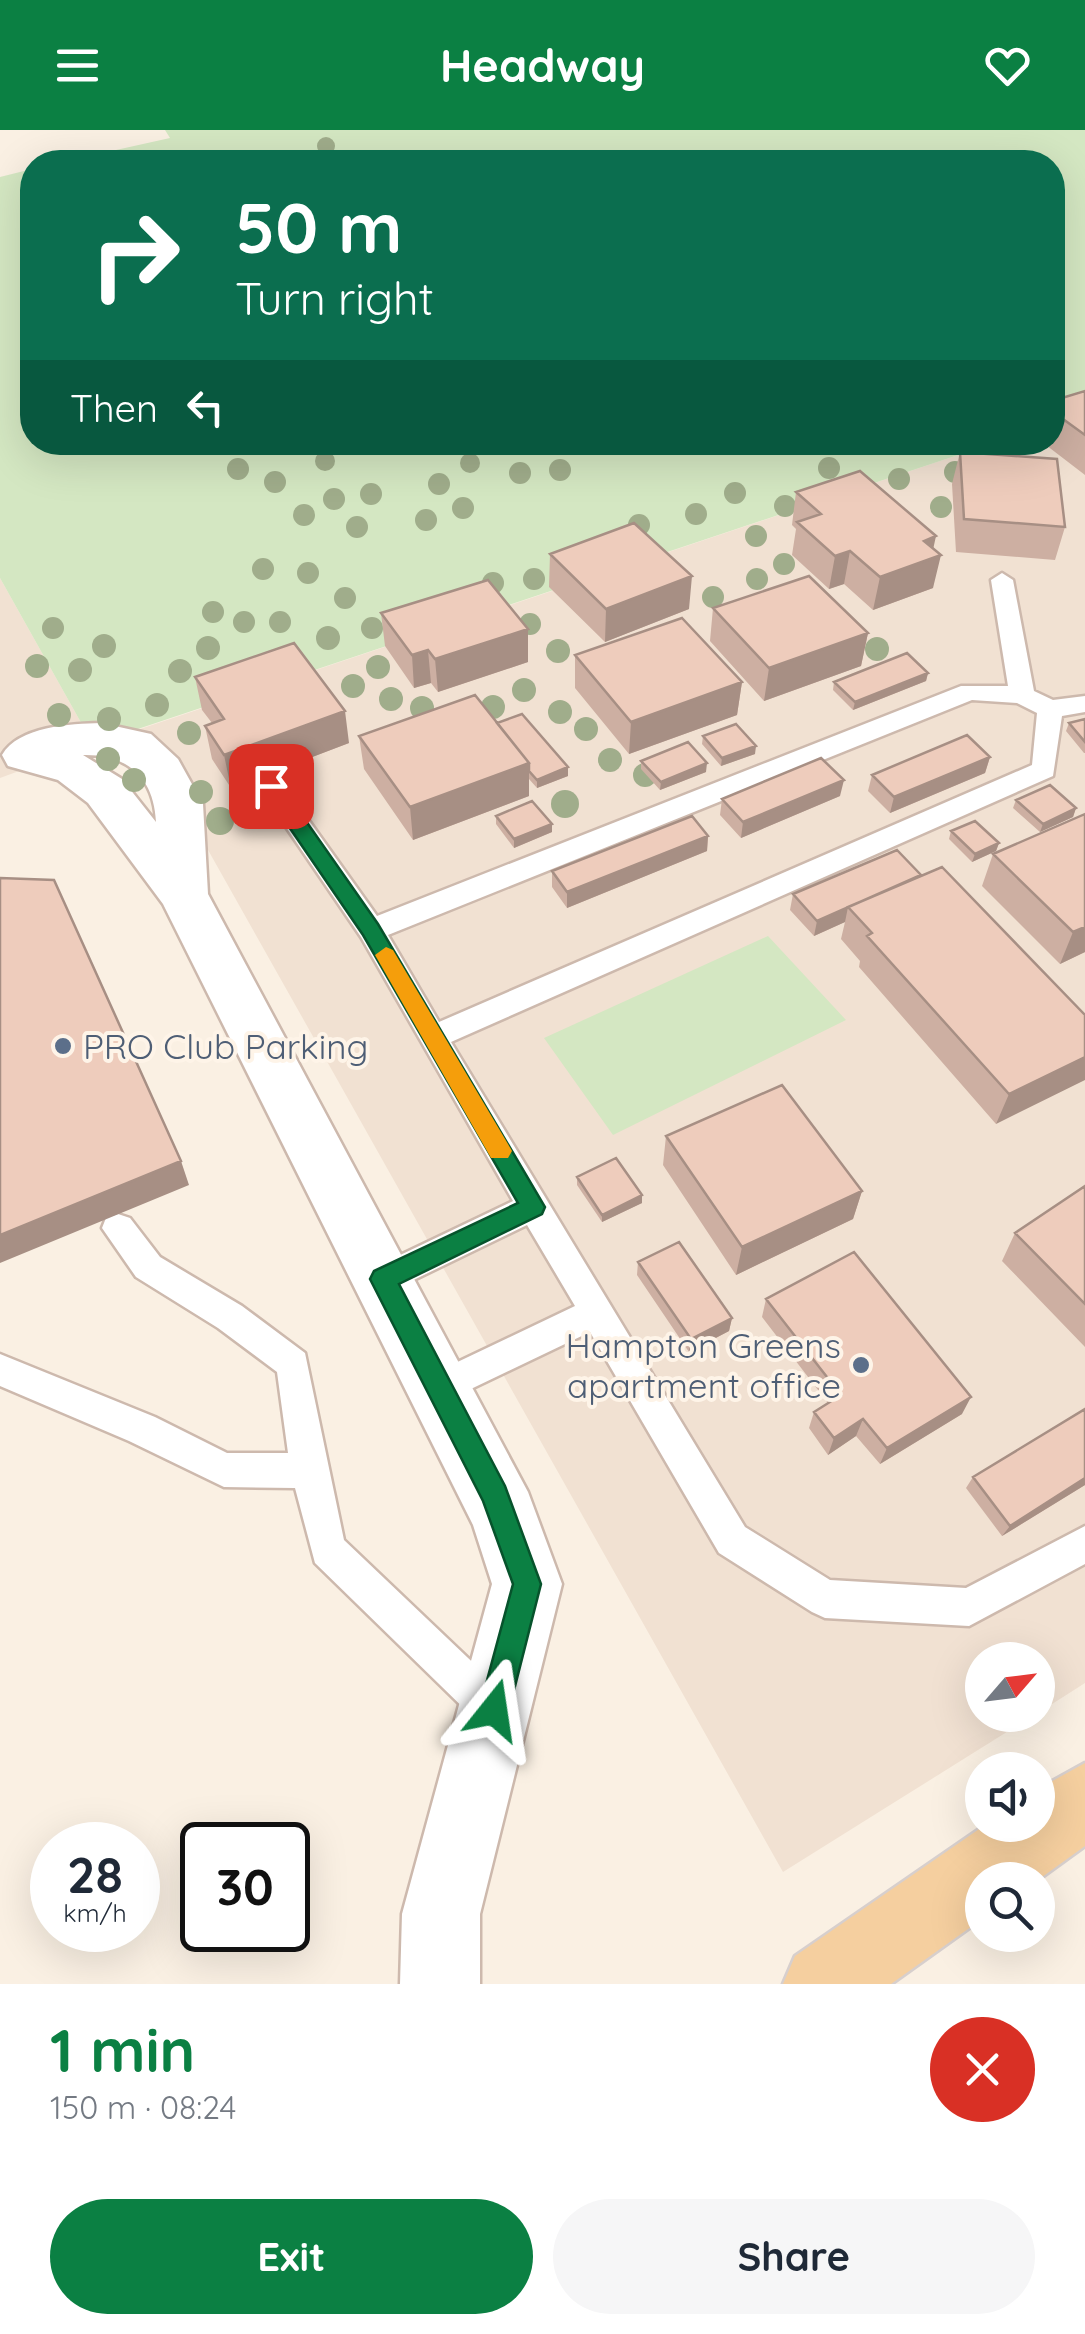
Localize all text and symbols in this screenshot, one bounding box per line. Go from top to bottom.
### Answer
text: Headway [440,37,645,93]
icon: menu [50,38,105,93]
icon: heart [980,38,1035,93]
text: 50 m [235,183,402,271]
icon: right [70,190,200,320]
text: Turn right [235,270,434,326]
icon: left [178,380,233,435]
text: Then [70,384,158,432]
pin [229,744,314,829]
icon: arrive [244,759,299,814]
place label: PRO Club Parking [83,1024,368,1068]
marker: PRO Club Parking [52,1035,74,1057]
place label: Hampton Greens apartment office [566,1323,841,1407]
marker: Hampton Greens apartment office [850,1354,872,1376]
north arrow [965,1642,1055,1732]
map controls [965,1642,1055,1952]
position arrow [442,1658,546,1762]
button: sound [965,1752,1055,1842]
speed limit sign: 30 [180,1822,310,1952]
text: 28 [67,1843,123,1906]
button: search [965,1862,1055,1952]
text: km/h [63,1897,127,1928]
text: 1 min [50,2012,195,2087]
button: close [930,2017,1035,2122]
text: 150 m · 08:24 [50,2087,236,2127]
button: Exit [50,2199,533,2314]
button: Share [553,2199,1035,2314]

